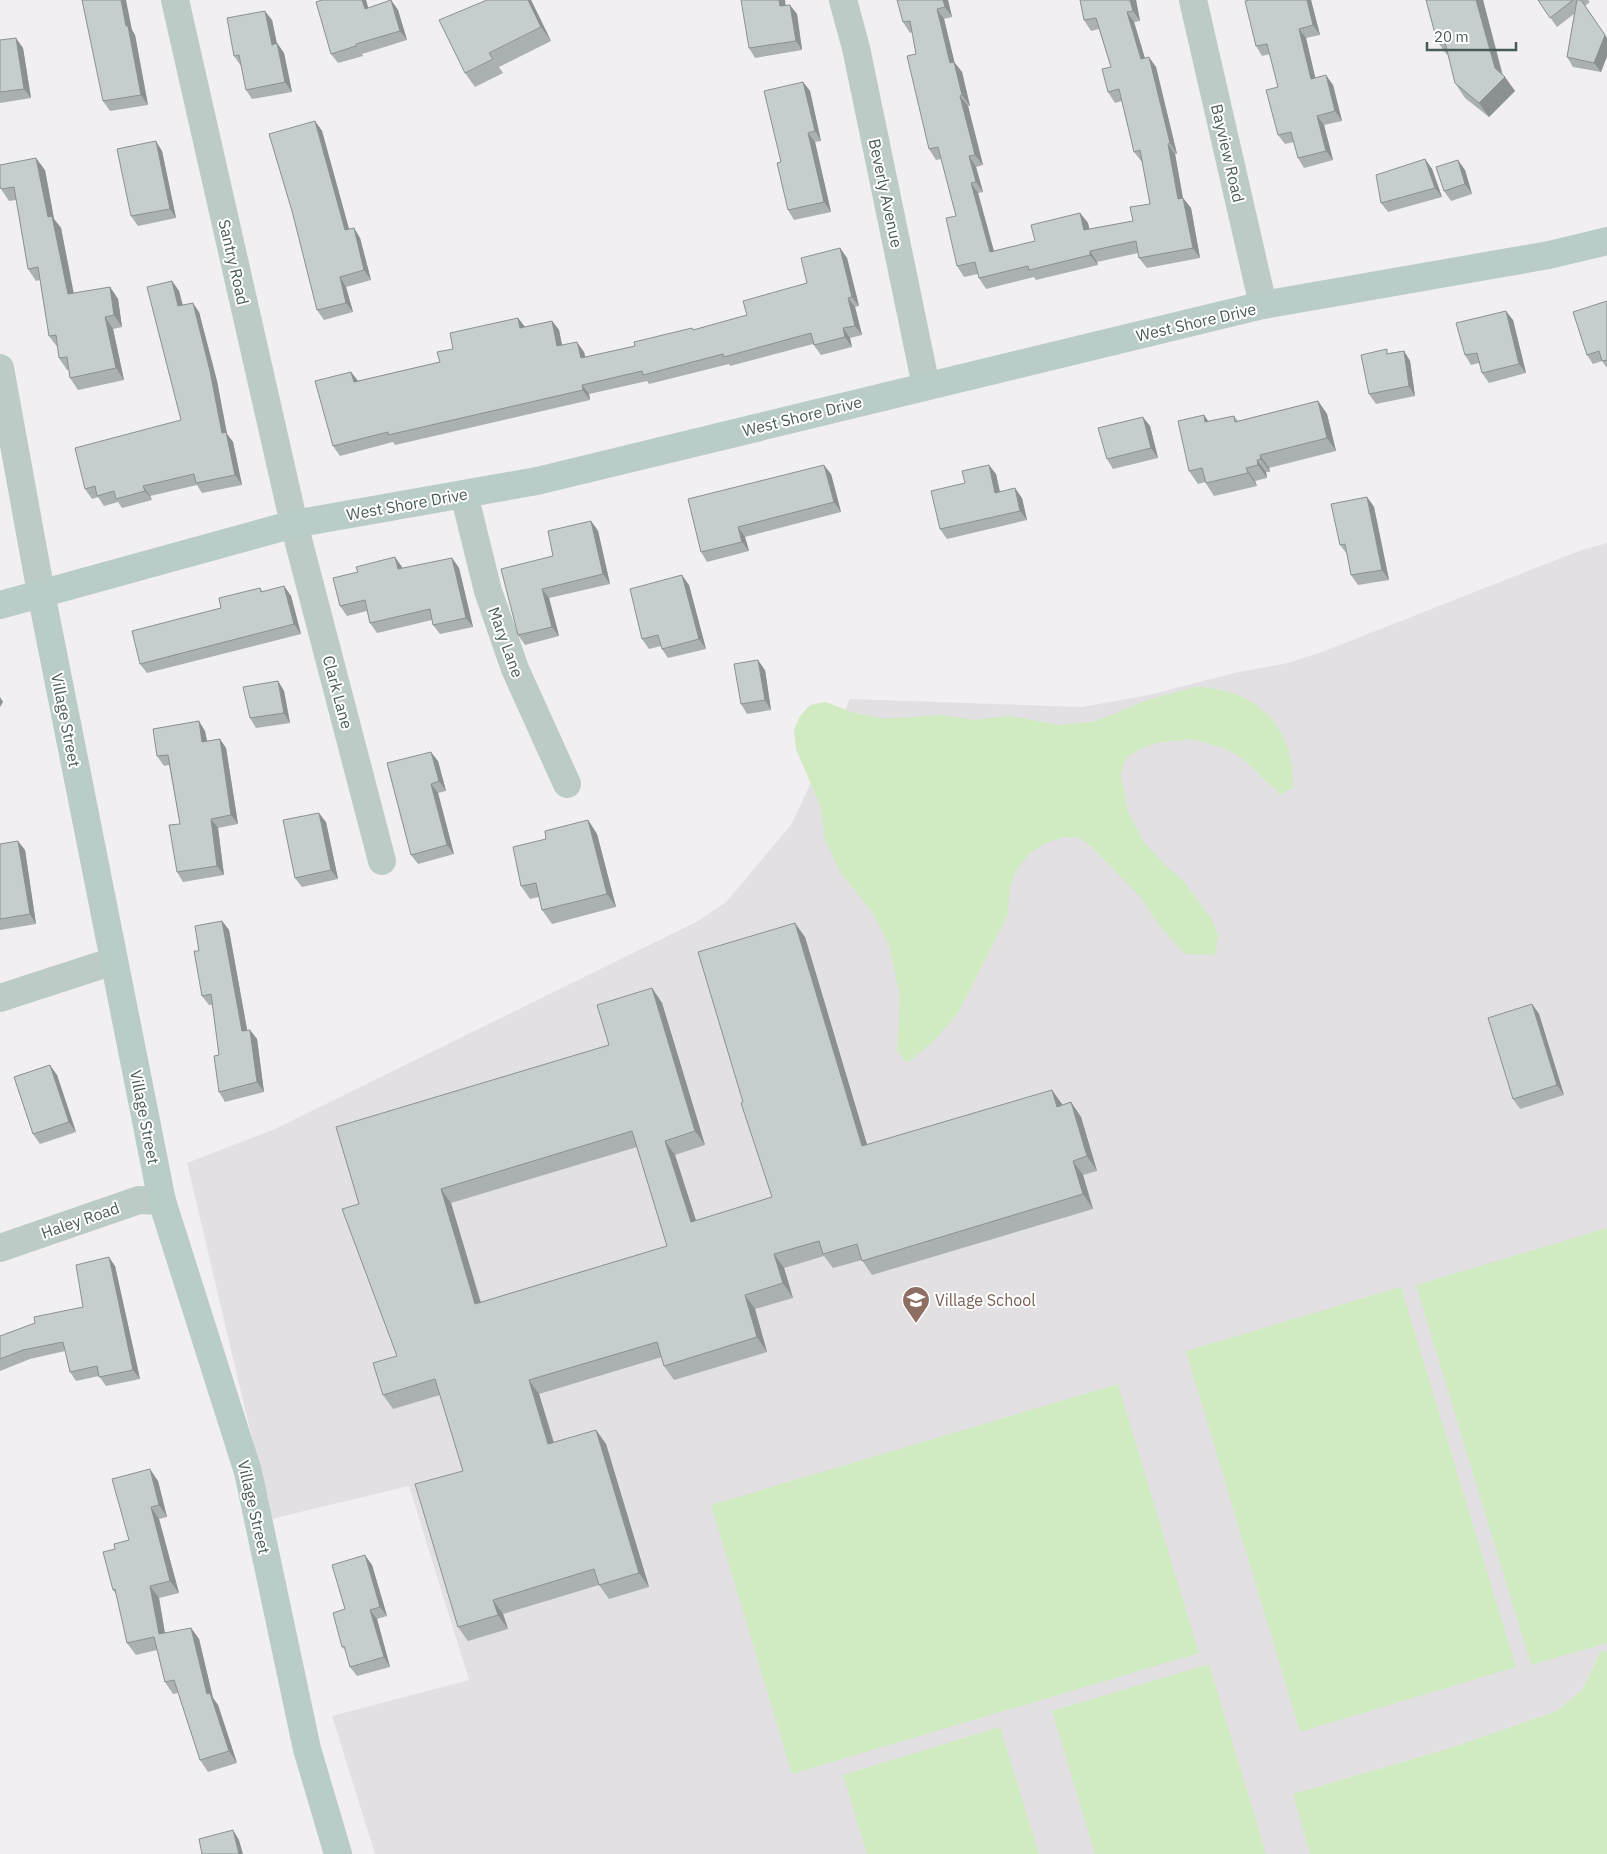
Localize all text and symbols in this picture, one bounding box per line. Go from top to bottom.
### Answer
scale bar [1427,20,1516,52]
text: 20 m [1434,27,1469,46]
street label: Bayview Road [1207,102,1249,204]
street label: Beverly Avenue [865,137,907,250]
street label: Santry Road [214,217,254,307]
street label: West Shore Drive [1134,298,1258,346]
street label: West Shore Drive [740,391,864,441]
street label: West Shore Drive [345,483,469,525]
street label: Mary Lane [484,604,528,680]
street label: Clark Lane [319,653,357,731]
street label: Village Street [47,671,85,769]
street label: Village Street [126,1068,164,1166]
street label: Haley Road [38,1197,122,1243]
school or university icon: Village School [901,1285,931,1324]
place label: Village School [935,1290,1036,1310]
street label: Village Street [233,1458,275,1556]

